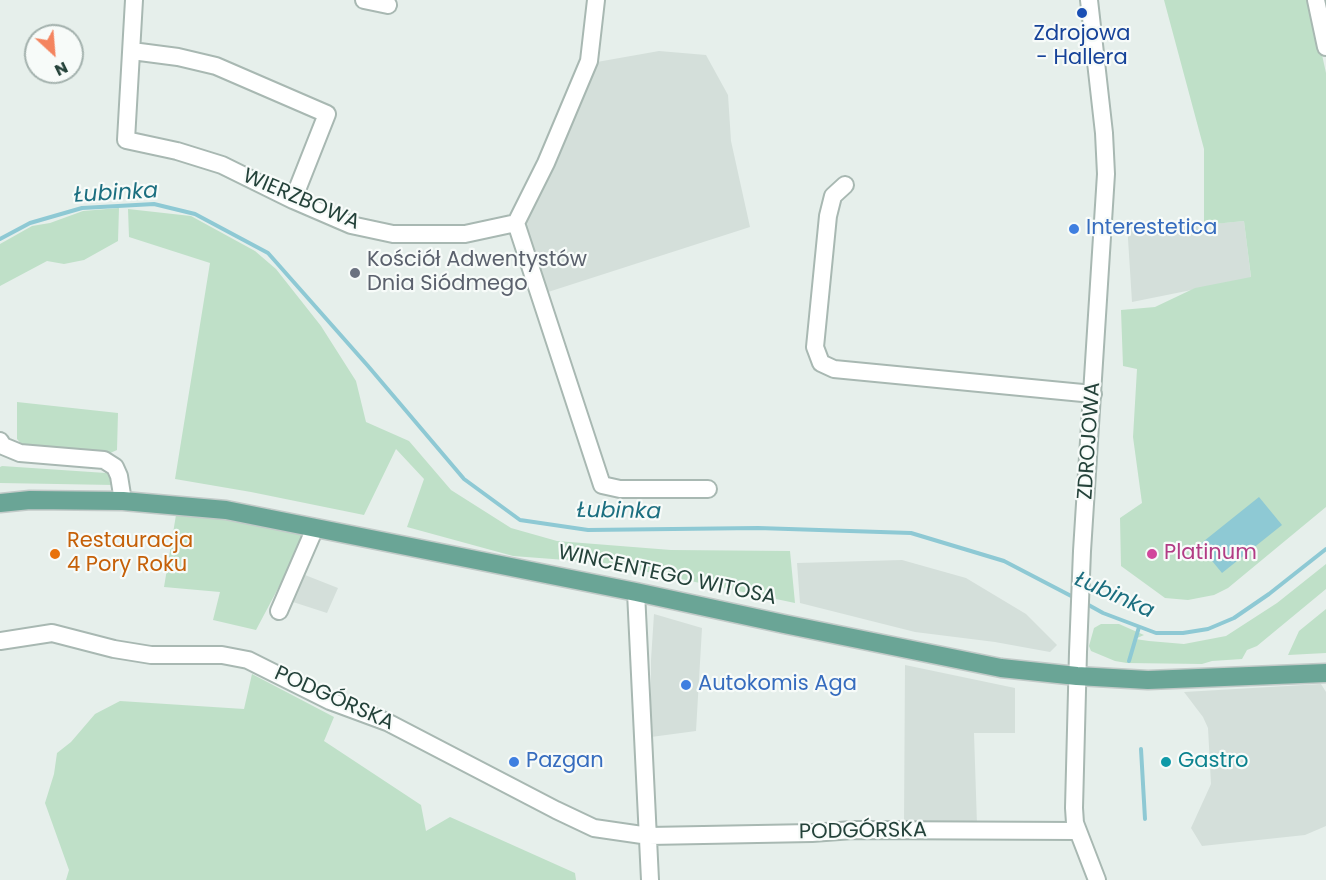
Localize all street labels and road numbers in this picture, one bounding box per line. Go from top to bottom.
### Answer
street label: WIERZBOWA [239,164,363,236]
street label: ZDROJOWA [1073,381,1107,501]
street label: WINCENTEGO WITOSA [555,541,779,611]
street label: PODGÓRSKA [270,661,398,737]
street label: PODGÓRSKA [799,818,927,846]

